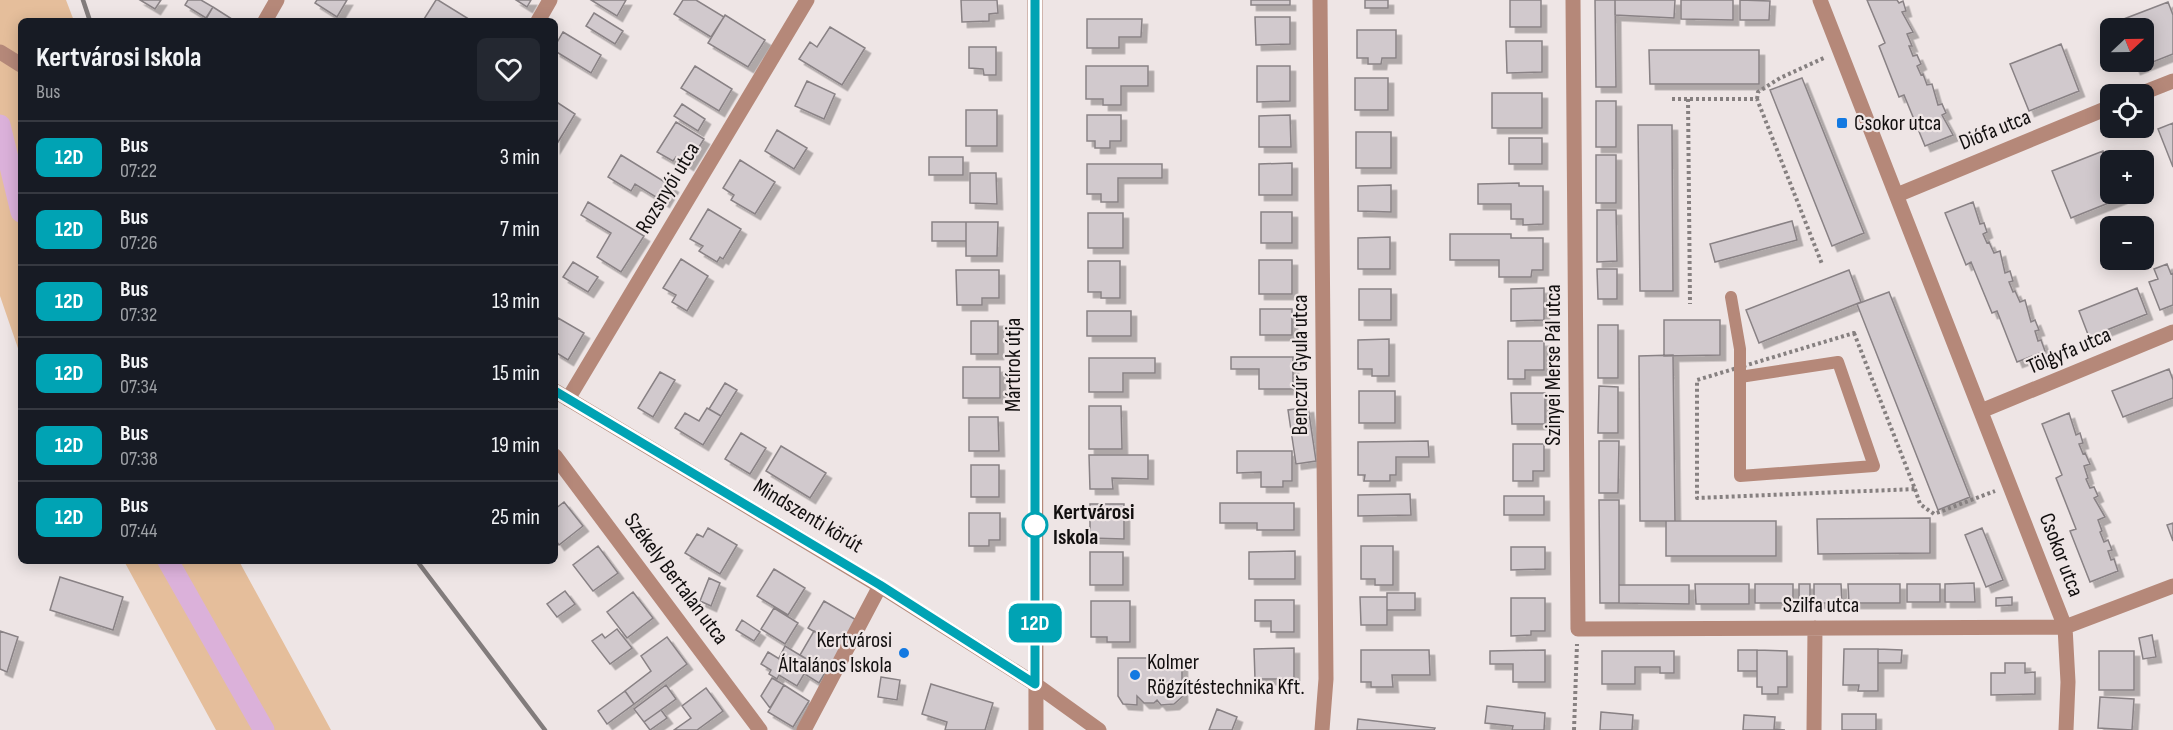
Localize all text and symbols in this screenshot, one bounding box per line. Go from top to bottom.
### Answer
north arrow [2100,18,2154,72]
map controls [2100,18,2154,270]
button: heart [477,38,540,101]
text: Kertvárosi Iskola [36,41,202,74]
text: Bus [36,80,60,104]
button: locate [2100,84,2154,138]
street label: Diófa utca [1955,103,2035,157]
place label: Csokor utca [1854,110,1941,137]
marker: Csokor utca [1835,116,1849,130]
text: Bus [120,132,149,159]
street label: Rozsnyói utca [630,137,706,239]
text: 3 min [500,144,540,171]
text: 12D [55,145,83,170]
button: + [2100,150,2154,204]
text: 07:22 [120,159,157,183]
text: Bus [120,204,149,231]
text: 7 min [500,216,540,243]
button: − [2100,216,2154,270]
text: 12D [55,217,83,242]
text: 07:26 [120,231,158,255]
text: Bus [120,276,149,303]
street label: Szinyei Merse Pál utca [1540,284,1567,446]
text: 13 min [492,288,540,315]
text: 12D [55,289,83,314]
street label: Benczúr Gyula utca [1287,295,1314,435]
text: 07:32 [120,303,157,327]
street label: Mártírok útja [1000,318,1027,412]
street label: Tölgyfa utca [2023,321,2115,381]
text: Bus [120,348,149,375]
text: 15 min [492,360,540,387]
text: 12D [55,361,83,386]
text: 07:34 [120,375,157,399]
text: Bus [120,420,149,447]
text: 19 min [491,432,540,459]
text: 12D [55,433,83,458]
text: 07:38 [120,447,158,471]
street label: Mindszenti körút [748,473,868,559]
text: Bus [120,492,149,519]
place label: Kertvárosi Iskola [1053,499,1134,551]
text: 25 min [491,504,540,531]
text: 12D [55,505,83,530]
street label: Székely Bertalan utca [618,508,734,650]
street label: Csokor utca [2033,509,2089,601]
marker: Kertvárosi Iskola [1022,512,1048,538]
text: 07:44 [120,519,157,543]
street label: Szilfa utca [1783,592,1859,619]
line badge: 12D [1000,604,1070,642]
text: 12D [1021,611,1049,636]
place label: Kertvárosi Általános Iskola [778,627,892,679]
marker: Kertvárosi Általános Iskola [897,646,911,660]
place label: Kolmer Rögzítéstechnika Kft. [1147,649,1305,701]
marker: Kolmer Rögzítéstechnika Kft. [1128,668,1142,682]

